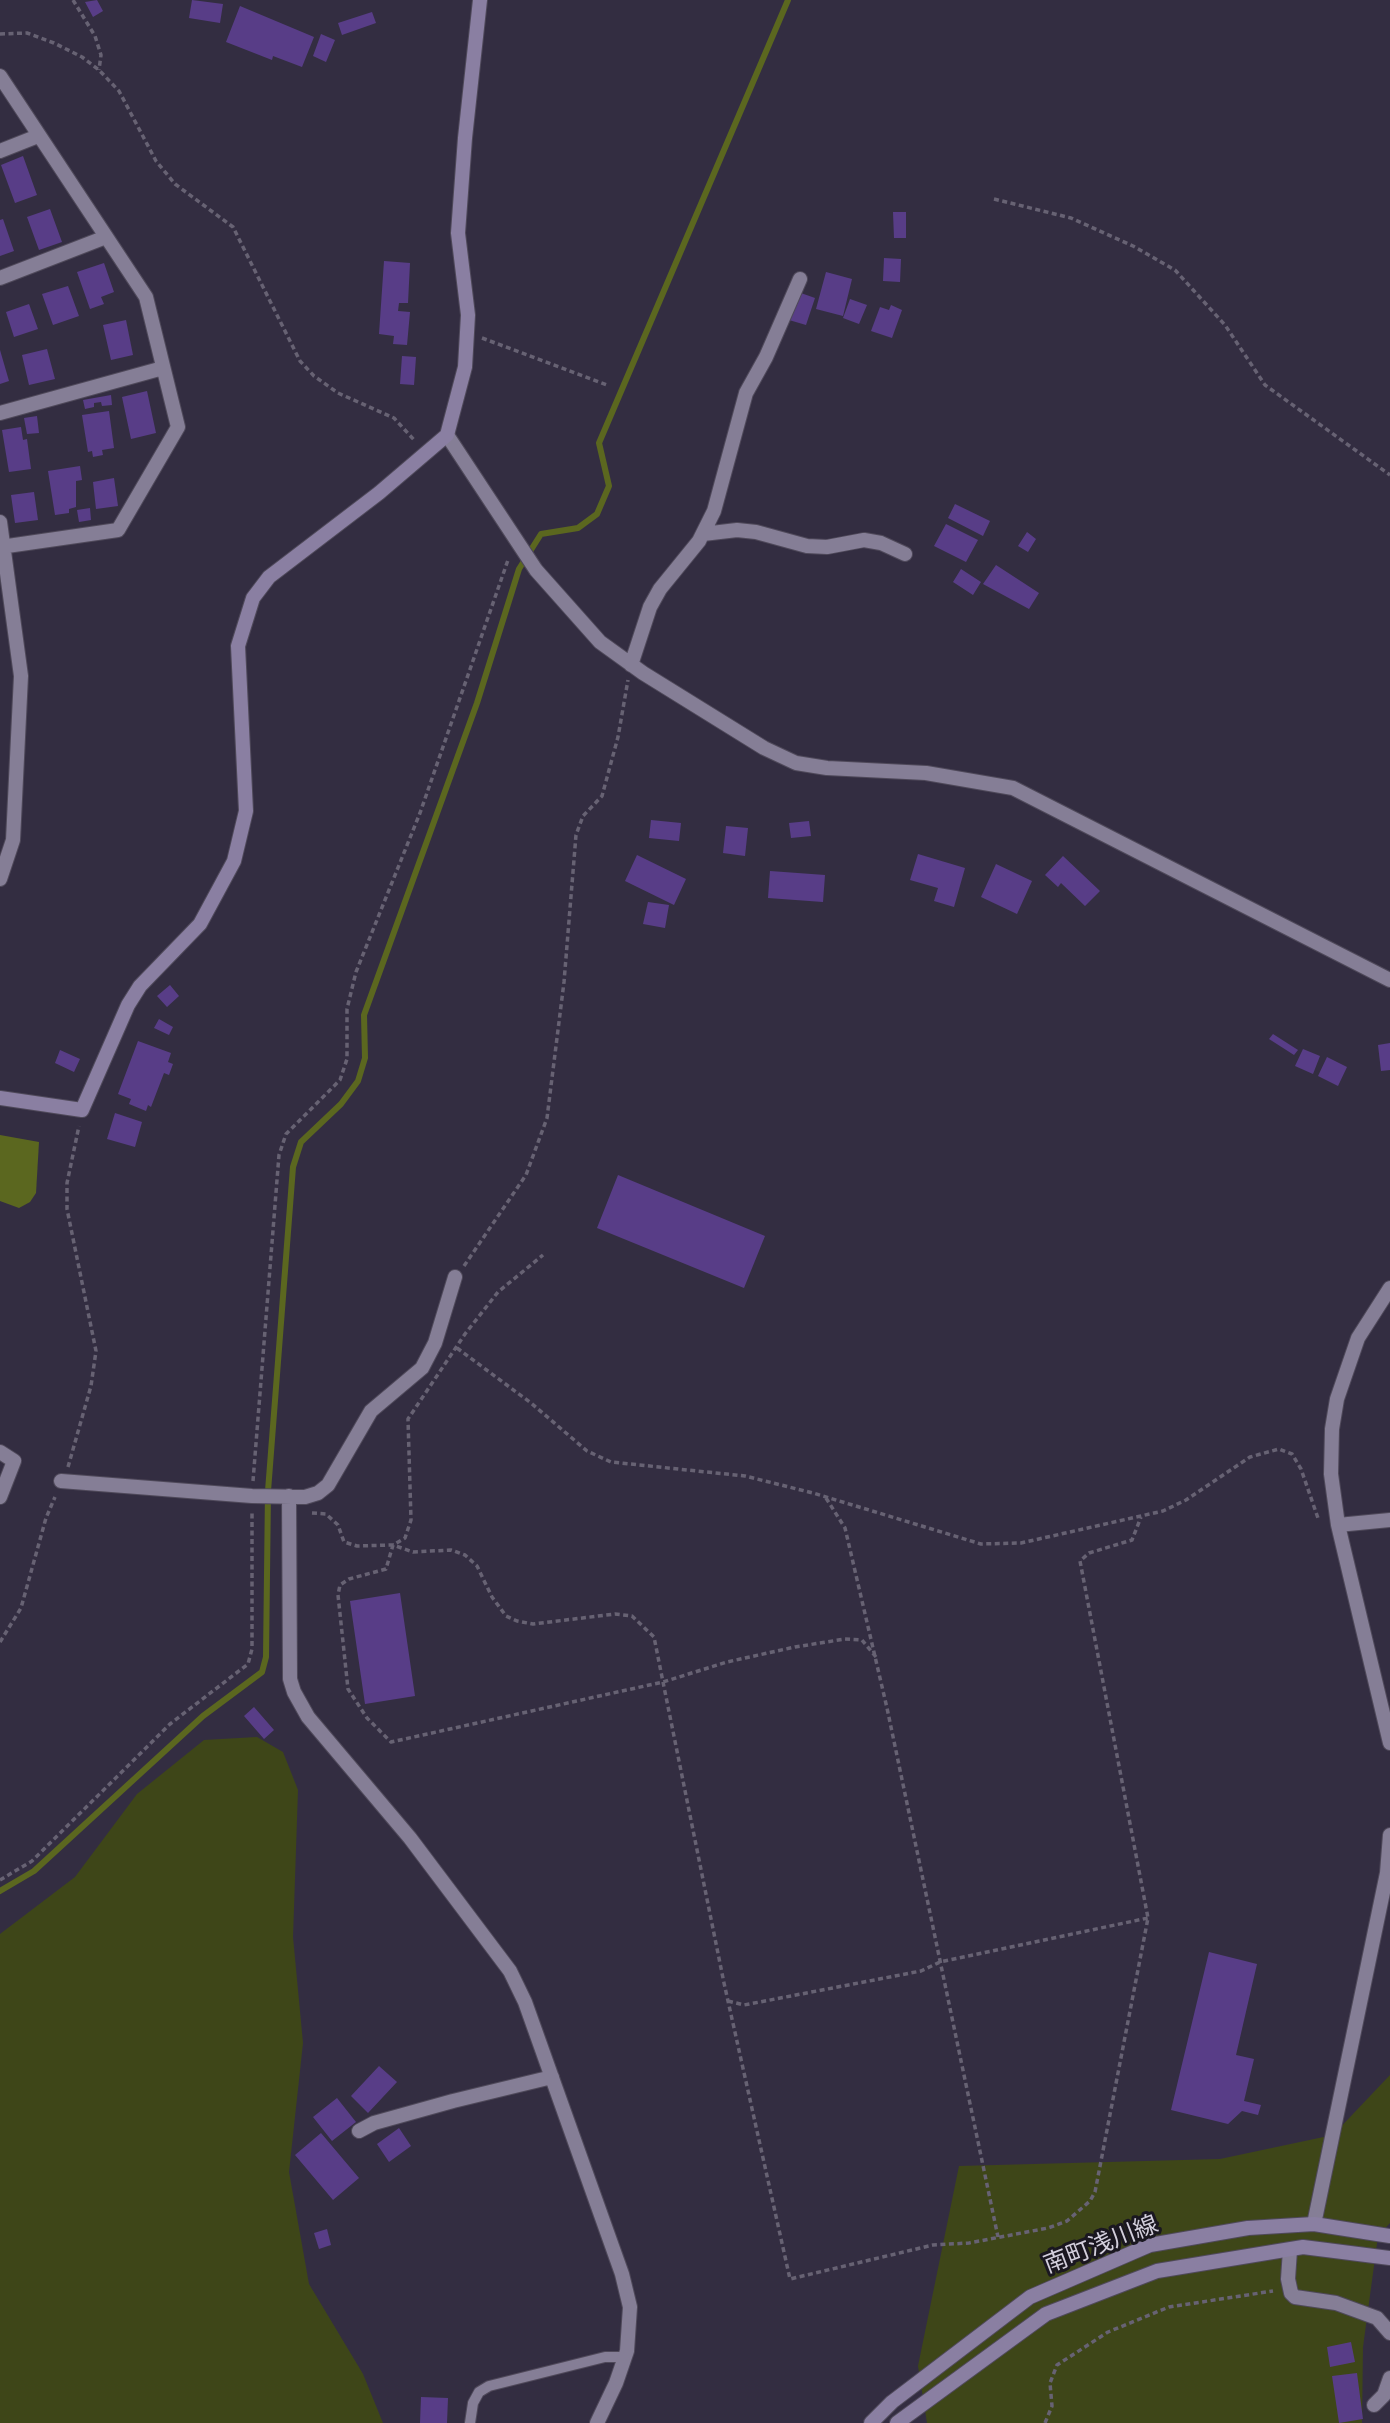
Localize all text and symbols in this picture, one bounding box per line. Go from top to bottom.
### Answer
street label: 南町浅川線 [1040,2210,1162,2280]

